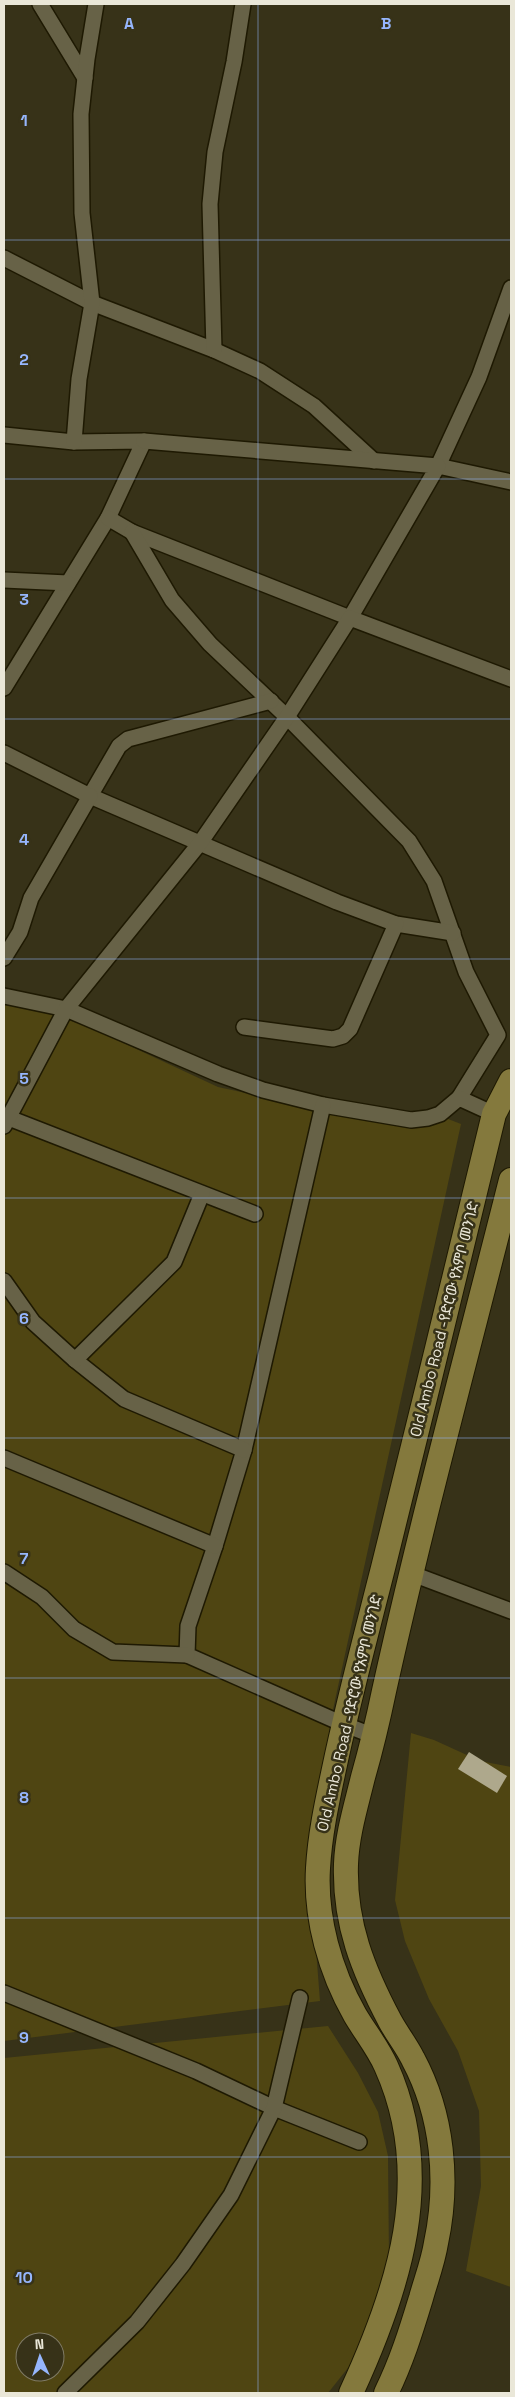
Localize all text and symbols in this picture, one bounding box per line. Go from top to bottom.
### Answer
text: A [124,13,134,34]
text: B [381,13,391,34]
text: 1 [20,110,28,131]
text: 2 [19,349,29,370]
text: 3 [19,589,29,610]
text: 4 [19,829,29,850]
text: 5 [19,1068,29,1089]
street label: Old Ambo Road -የድሮው የአምቦ መንገድ [405,1199,483,1439]
text: 6 [19,1308,29,1329]
text: 7 [20,1548,29,1569]
street label: Old Ambo Road -የድሮው የአምቦ መንገድ [312,1593,386,1833]
text: 8 [19,1787,29,1808]
text: 9 [19,2027,29,2048]
text: 10 [15,2267,33,2288]
north arrow [15,2332,65,2382]
text: N [34,2335,44,2353]

